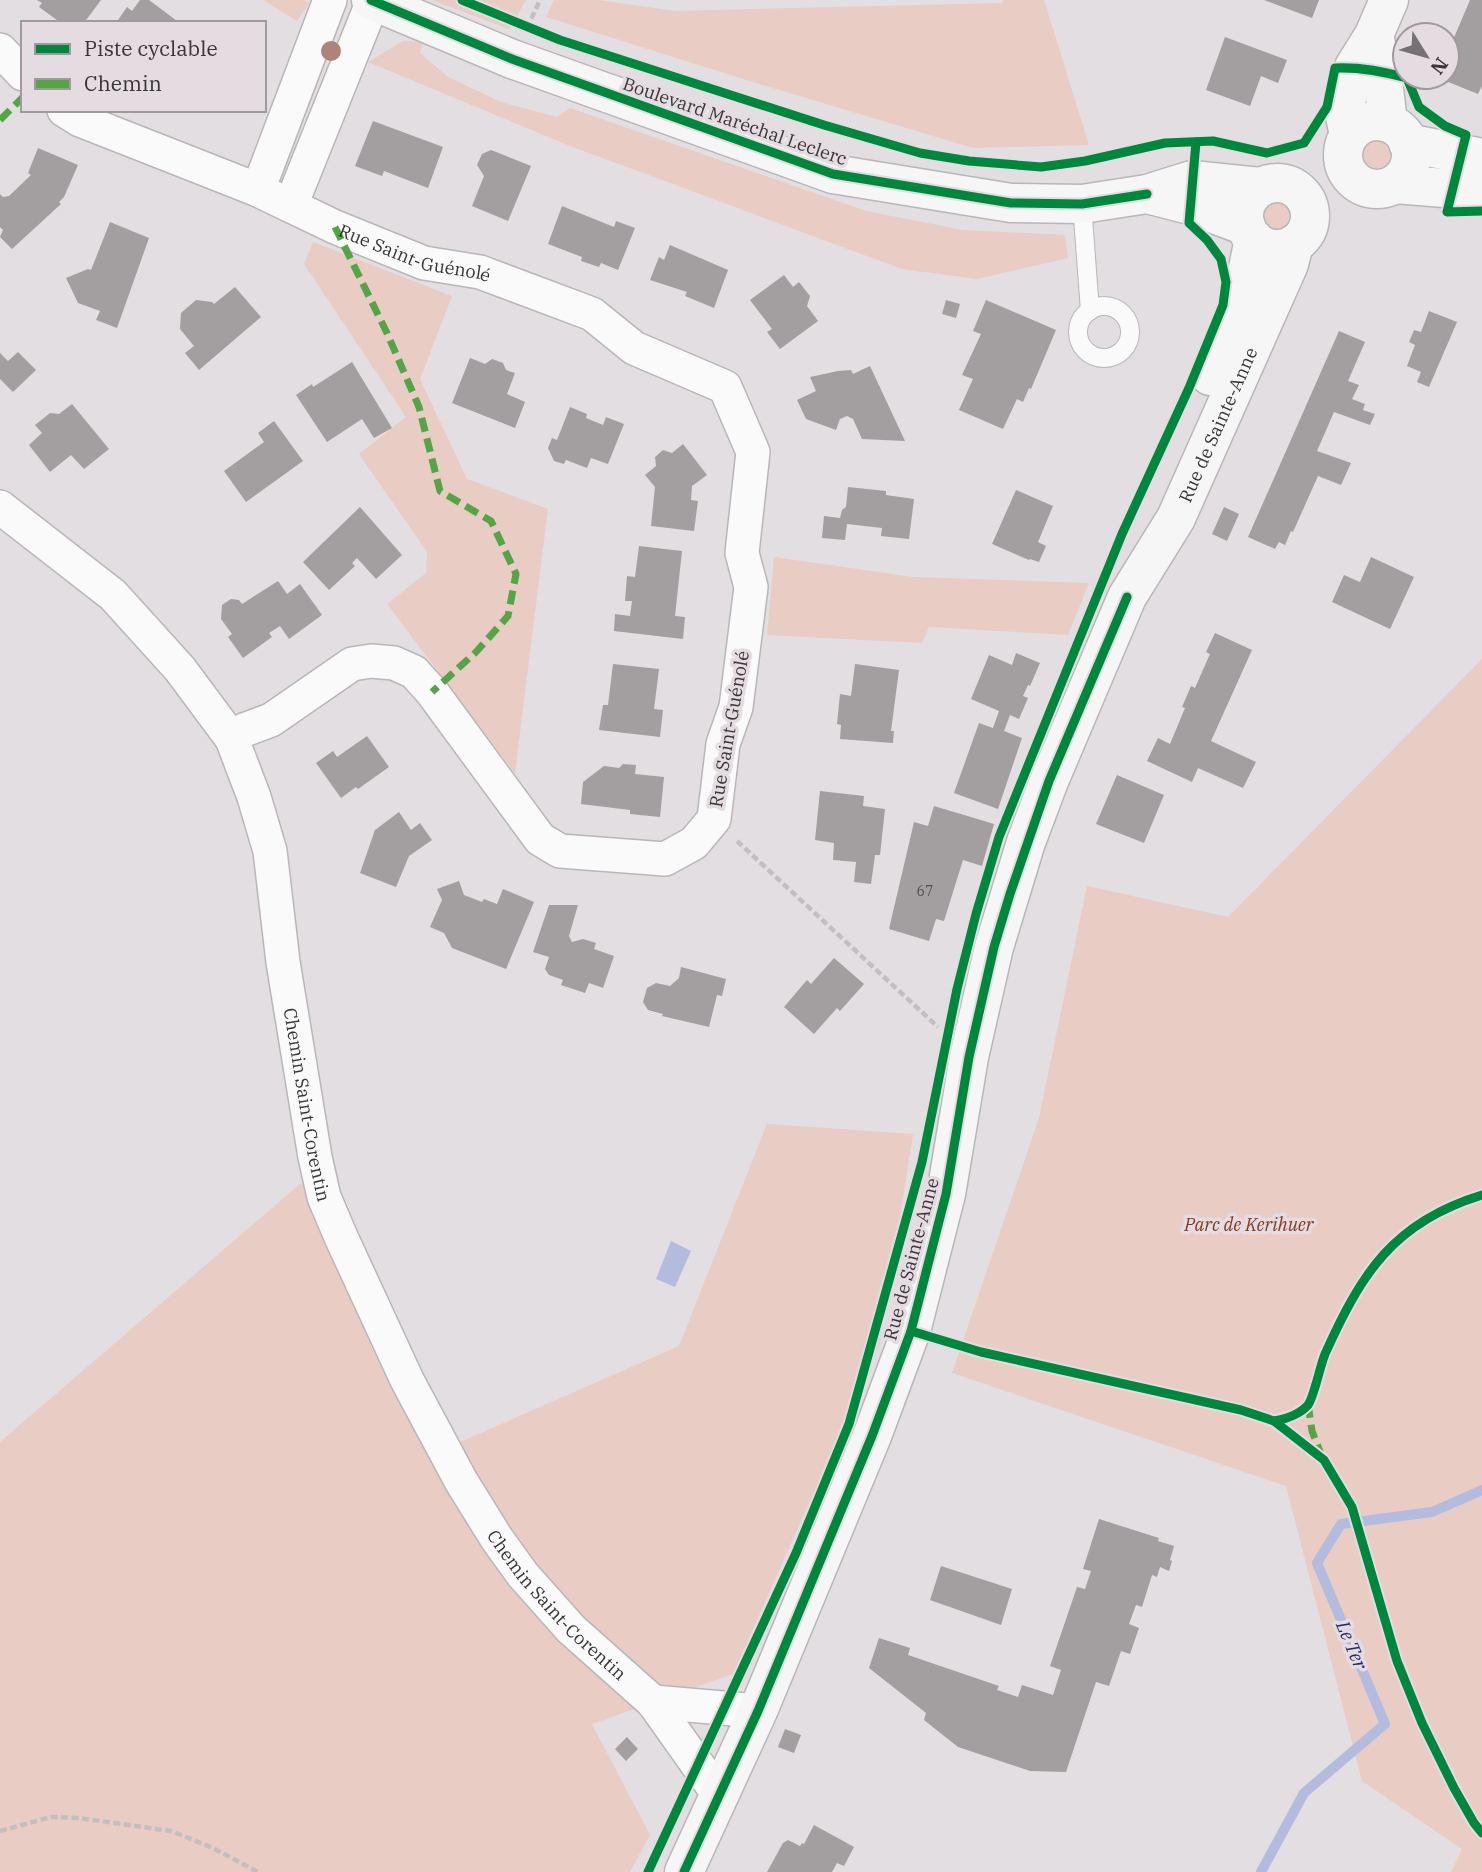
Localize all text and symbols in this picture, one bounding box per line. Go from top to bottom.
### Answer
legend [21,21,266,112]
north arrow [1391,21,1461,91]
text: Piste cyclable [84,34,218,62]
text: N [1425,53,1454,79]
text: Chemin [84,69,162,97]
street label: Boulevard Maréchal Leclerc [620,72,850,170]
street label: Rue Saint-Guénolé [335,218,494,287]
street label: Rue de Sainte-Anne [1173,344,1262,506]
street label: Rue Saint-Guénolé [704,649,754,809]
house number: 67 [917,882,933,900]
street label: Chemin Saint-Corentin [279,1006,336,1204]
street label: Rue de Sainte-Anne [878,1175,944,1343]
park label: Parc de Kerihuer [1183,1213,1315,1236]
street label: Chemin Saint-Corentin [482,1525,632,1685]
water label: Le Ter [1331,1616,1373,1673]

